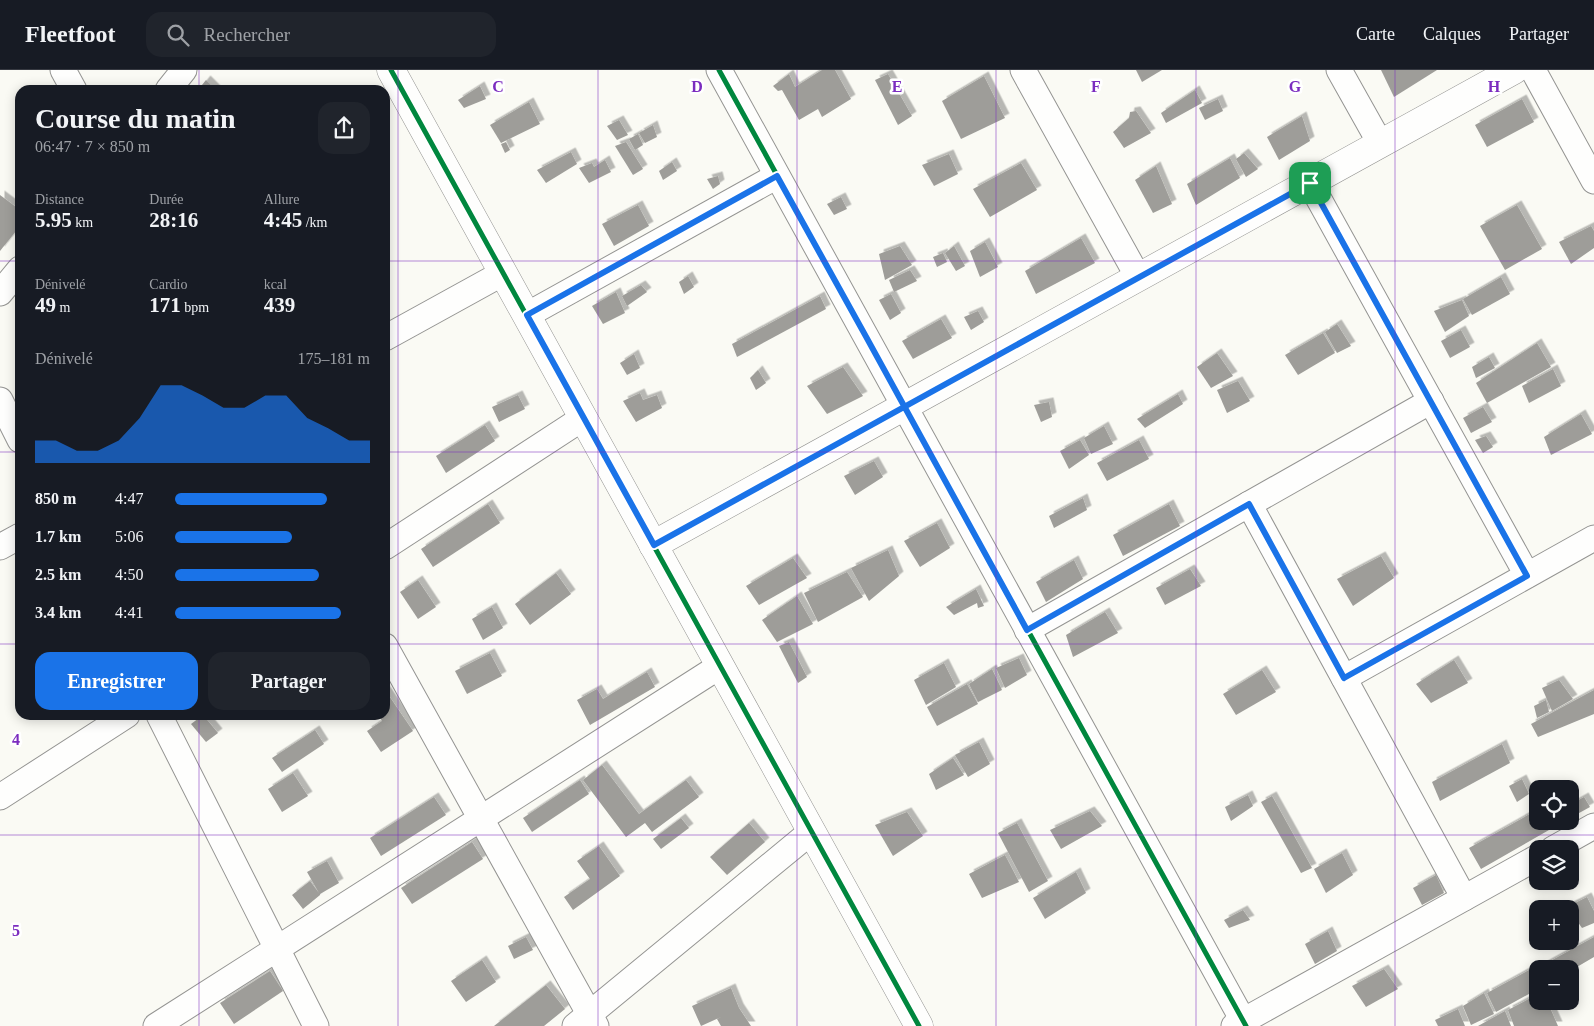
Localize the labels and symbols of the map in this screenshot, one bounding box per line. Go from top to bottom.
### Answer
text: C [492,78,504,95]
text: D [691,78,703,95]
text: E [892,78,902,95]
text: F [1091,78,1101,95]
text: G [1289,78,1302,95]
text: H [1488,78,1501,95]
pin [1289,162,1331,204]
text: 4 [12,731,20,748]
text: 5 [12,922,20,939]

